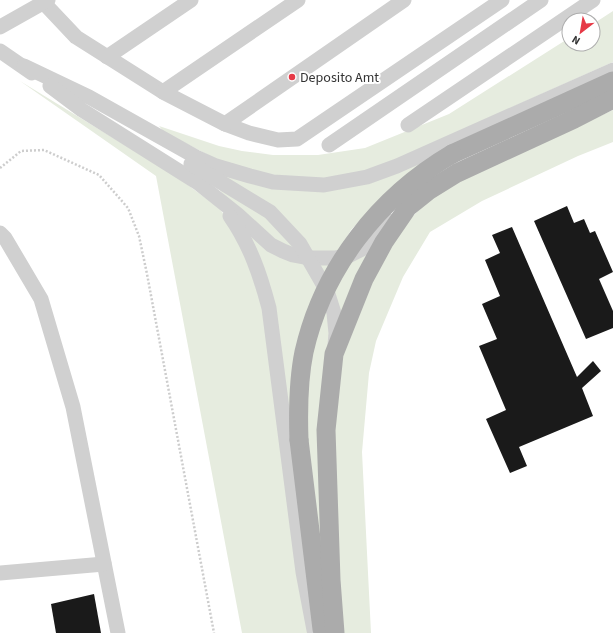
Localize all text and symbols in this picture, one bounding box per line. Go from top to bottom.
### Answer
north arrow [561,12,601,52]
text: N [569,32,583,48]
place label: Deposito Amt [300,68,379,88]
marker: Deposito Amt [287,72,297,82]

